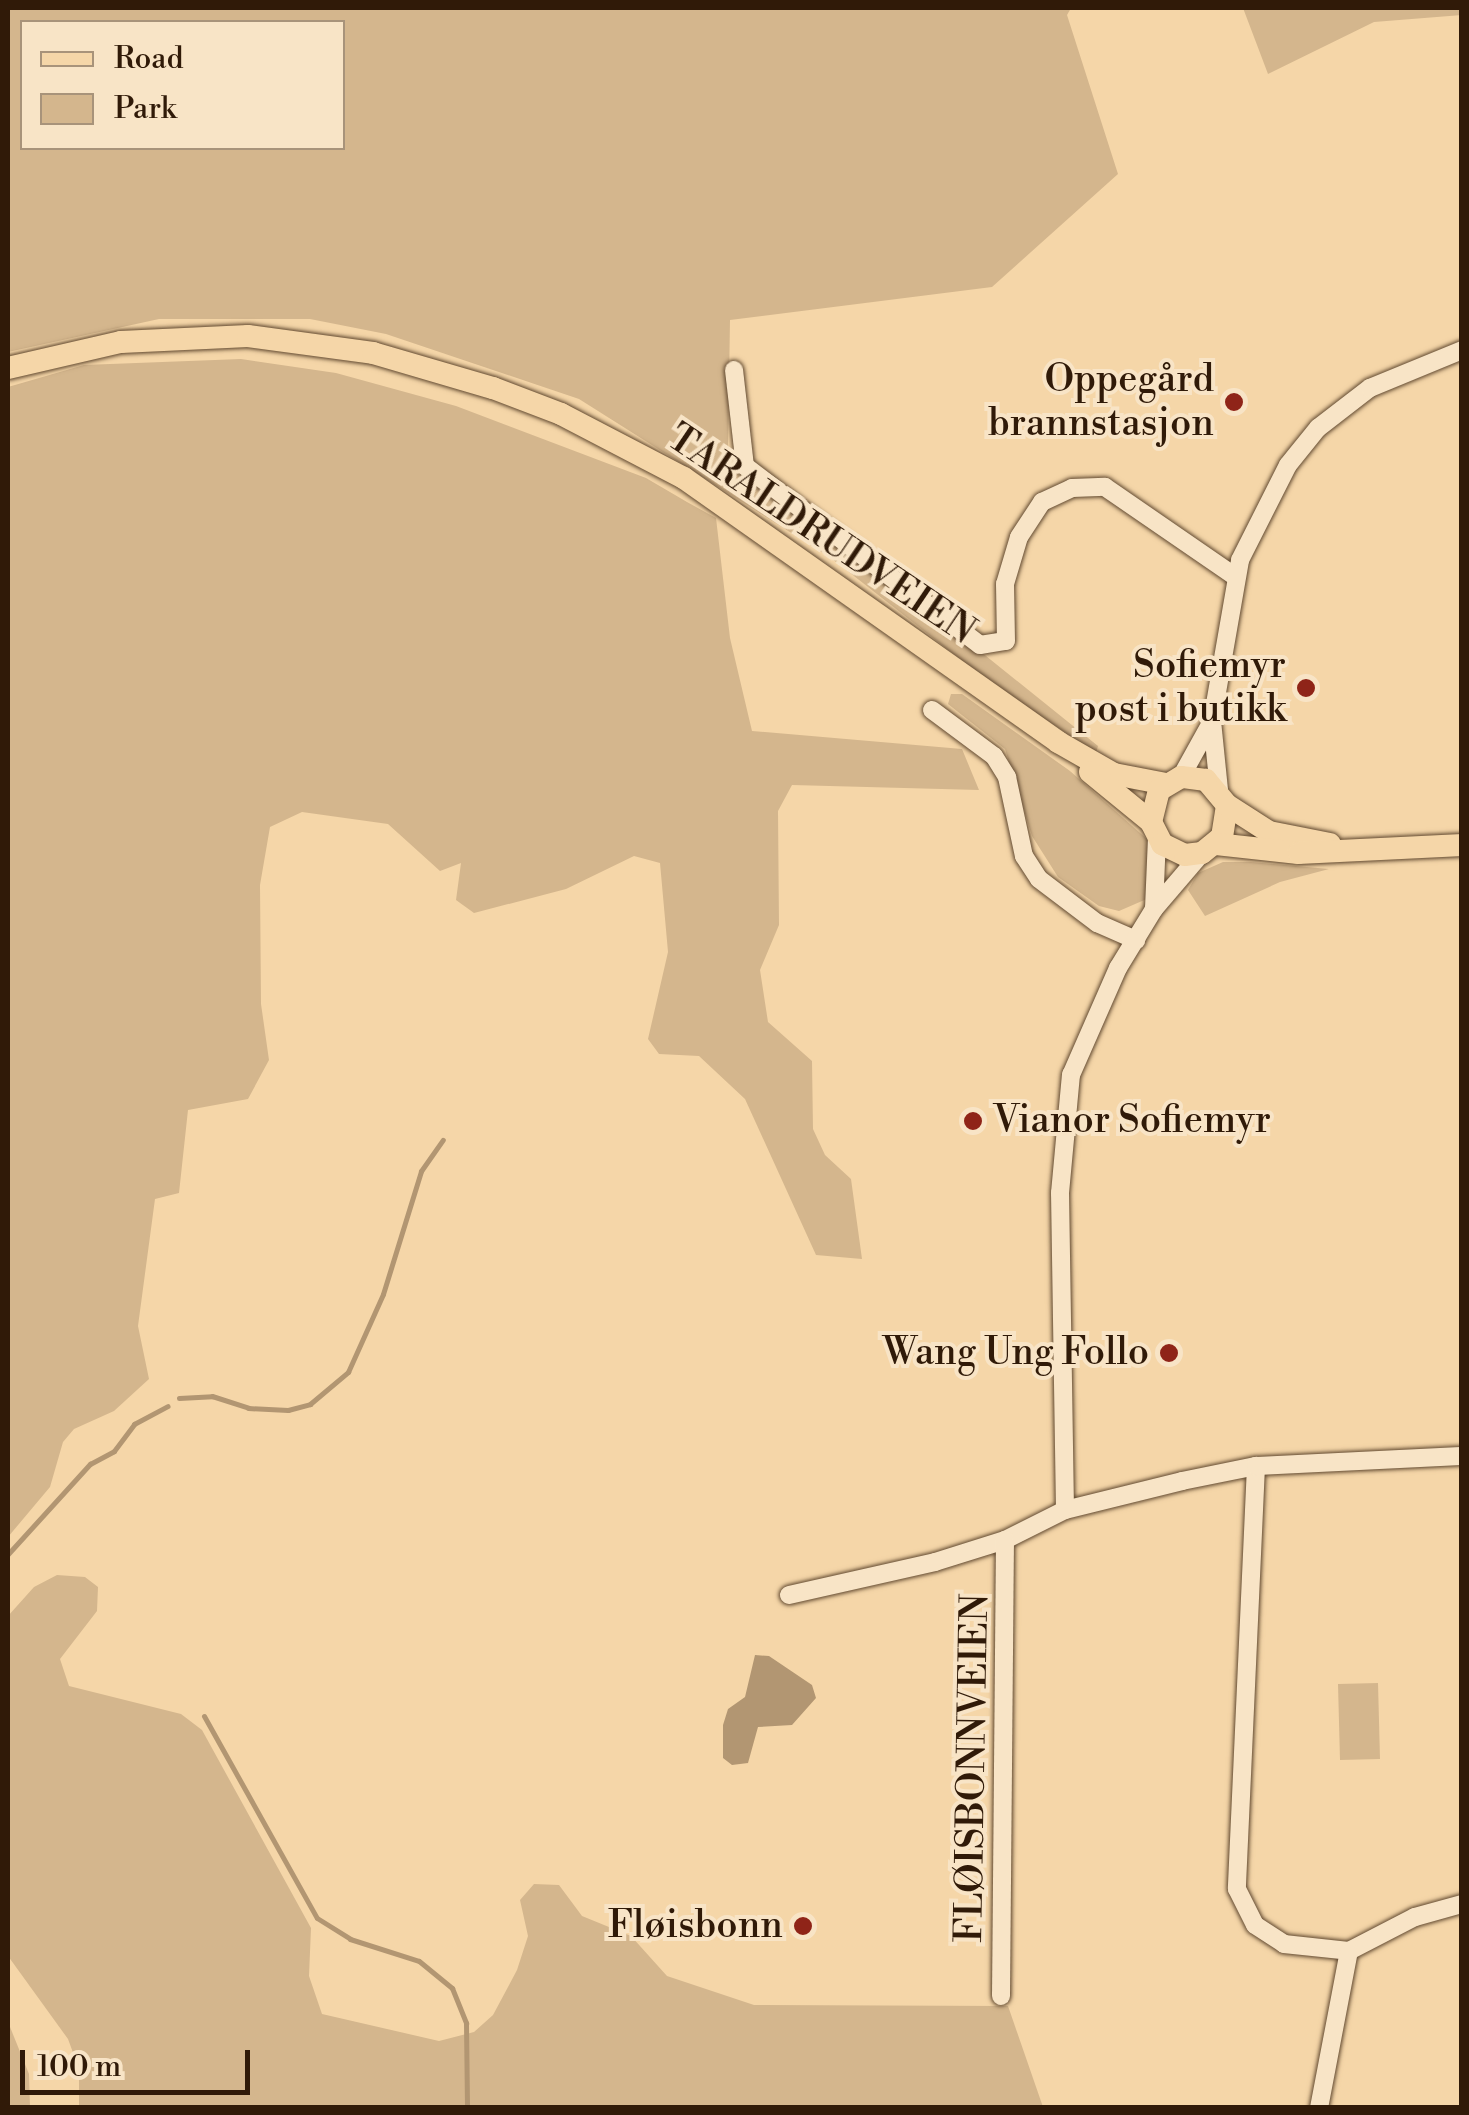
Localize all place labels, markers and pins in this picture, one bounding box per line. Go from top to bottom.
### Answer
place label: Oppegård brannstasjon [988,357,1214,446]
marker: Oppegård brannstasjon [1223,391,1245,413]
place label: Sofiemyr post i butikk [1075,643,1286,732]
marker: Sofiemyr post i butikk [1295,677,1317,699]
place label: Vianor Sofiemyr [993,1098,1271,1144]
marker: Vianor Sofiemyr [962,1110,984,1132]
place label: Wang Ung Follo [883,1330,1149,1376]
marker: Wang Ung Follo [1158,1342,1180,1364]
place label: Fløisbonn [608,1903,783,1949]
marker: Fløisbonn [792,1915,814,1937]

